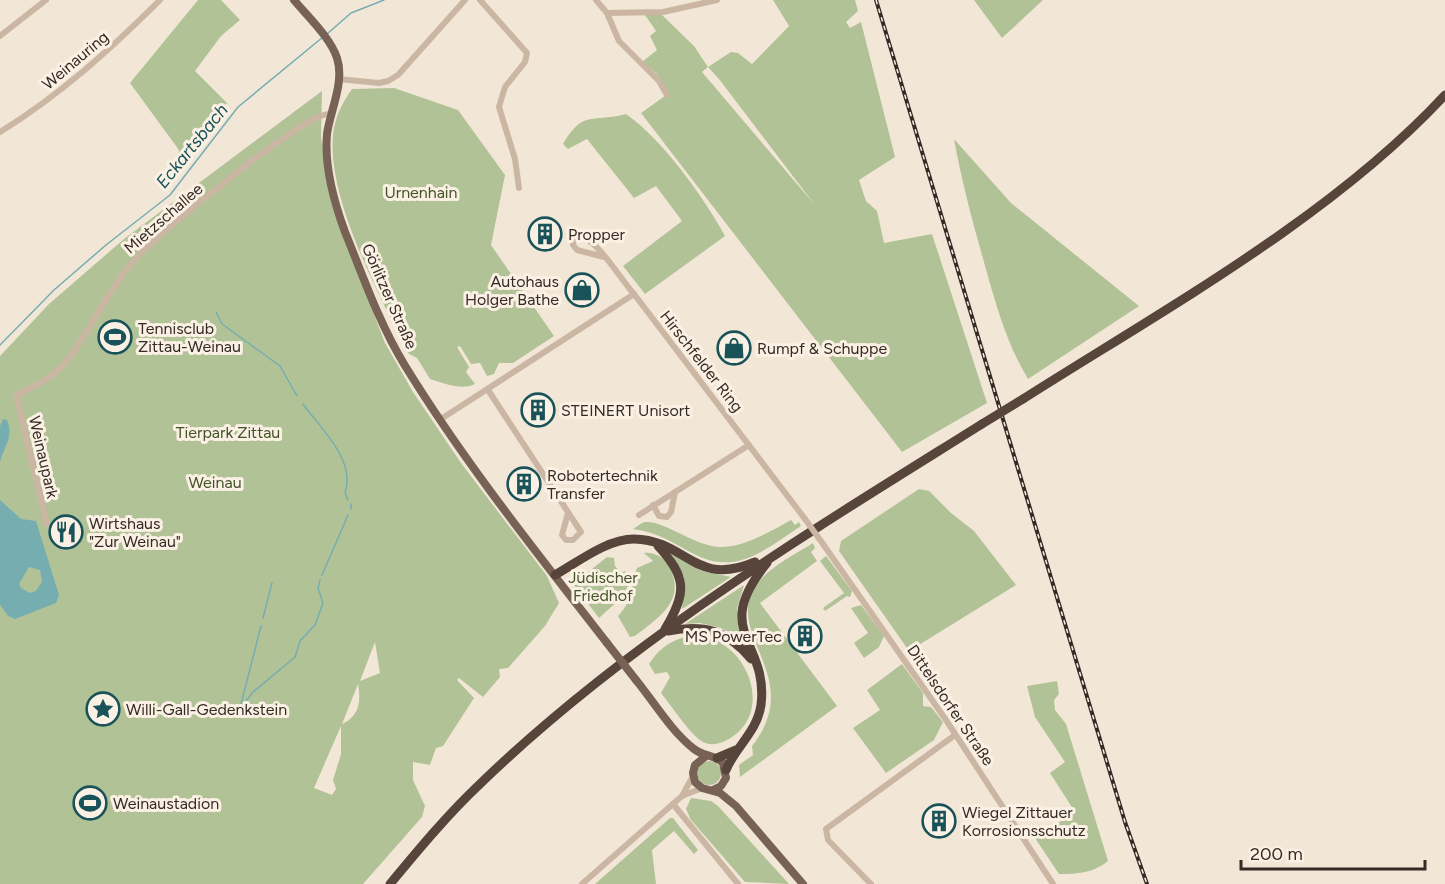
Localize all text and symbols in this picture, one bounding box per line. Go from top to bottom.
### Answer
street label: Weinauring [38,27,112,94]
water label: Eckartsbach [151,99,233,193]
street label: Mietzschallee [120,179,207,258]
park label: Urnenhain [384,183,458,202]
building icon: Propper [527,216,563,252]
place label: Propper [568,225,626,244]
street label: Görlitzer Straße [358,241,421,352]
place label: Autohaus Holger Bathe [465,272,559,309]
shop icon: Autohaus Holger Bathe [564,272,600,308]
street label: Hirschfelder Ring [656,307,747,416]
sports icon: Tennisclub Zittau-Weinau [97,319,133,355]
place label: Tennisclub Zittau-Weinau [138,319,241,356]
shop icon: Rumpf & Schuppe [716,330,752,366]
place label: Rumpf & Schuppe [757,339,887,358]
building icon: STEINERT Unisort [520,392,556,428]
place label: STEINERT Unisort [561,401,690,420]
street label: Weinaupark [25,414,62,500]
park label: Tierpark Zittau [176,423,280,442]
building icon: Robotertechnik Transfer [506,466,542,502]
place label: Robotertechnik Transfer [547,466,658,503]
park label: Weinau [188,473,242,492]
restaurant icon: Wirtshaus "Zur Weinau" [48,514,84,550]
place label: Wirtshaus "Zur Weinau" [89,514,181,551]
park label: Jüdischer Friedhof [568,568,638,605]
building icon: MS PowerTec [787,618,823,654]
place label: MS PowerTec [685,627,782,646]
street label: Dittelsdorfer Straße [903,641,998,770]
place icon: Willi-Gall-Gedenkstein [85,691,121,727]
place label: Willi-Gall-Gedenkstein [126,700,287,719]
sports icon: Weinaustadion [72,785,108,821]
place label: Weinaustadion [113,794,219,813]
building icon: Wiegel Zittauer Korrosionsschutz [921,803,957,839]
place label: Wiegel Zittauer Korrosionsschutz [962,803,1086,840]
scale bar [1241,833,1426,871]
text: 200 m [1250,843,1303,865]

